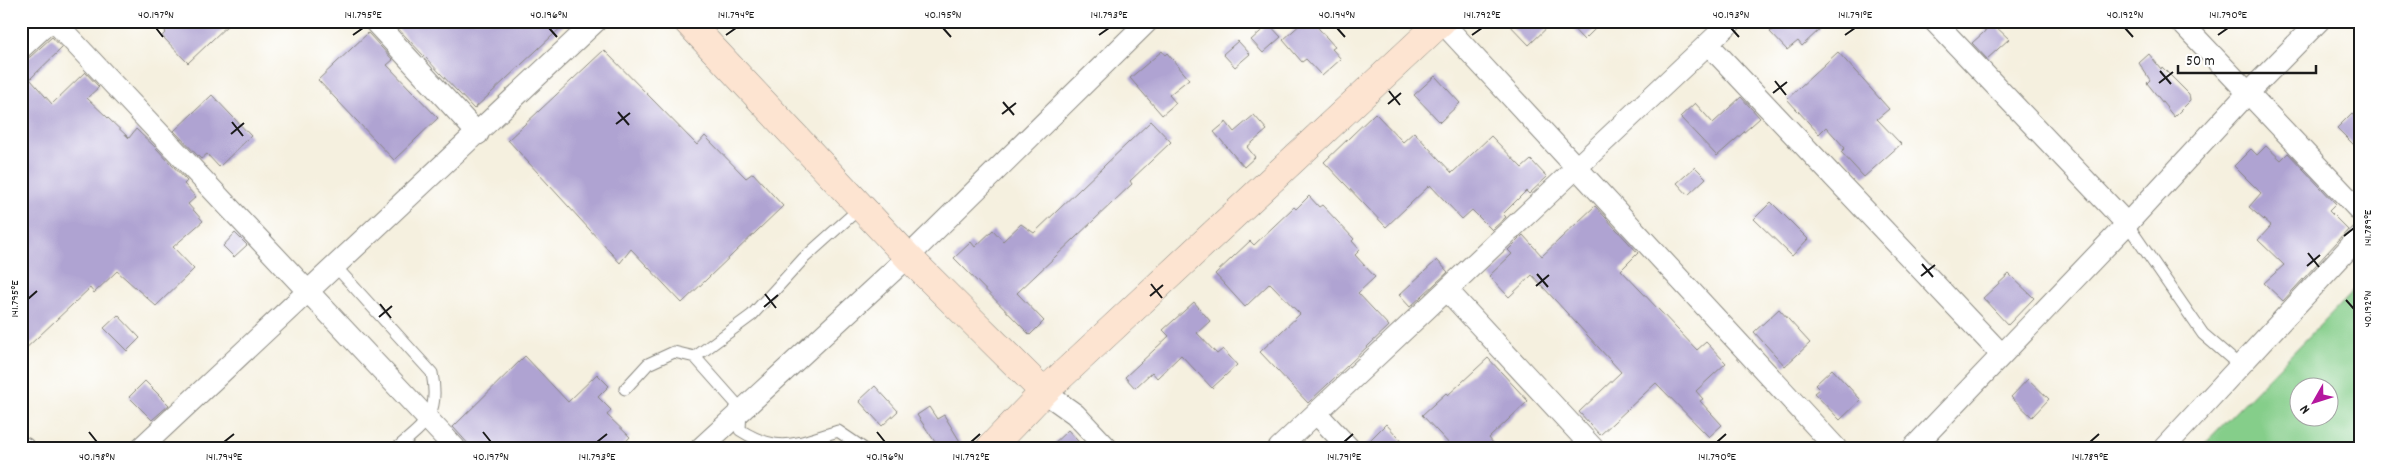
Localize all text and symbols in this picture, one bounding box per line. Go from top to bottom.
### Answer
text: 40.197°N [138,7,174,24]
text: 141.795°E [344,7,382,24]
text: 40.196°N [530,7,568,24]
text: 141.794°E [718,7,755,24]
text: 40.195°N [925,7,962,24]
text: 141.793°E [1091,7,1128,24]
text: 40.194°N [1319,7,1355,24]
text: 141.792°E [1464,7,1501,24]
text: 40.193°N [1713,7,1749,24]
text: 141.791°E [1838,7,1873,24]
text: 40.192°N [2107,7,2143,24]
text: 141.790°E [2209,7,2248,24]
scale bar [2178,42,2316,74]
text: 50 m [2186,51,2215,73]
text: 141.789°E [2360,209,2377,246]
text: 141.795°E [7,280,24,318]
text: 40.192°N [2360,291,2377,327]
north arrow [2288,376,2338,426]
text: N [2295,400,2315,418]
text: 40.198°N [79,449,115,466]
text: 141.794°E [206,449,243,466]
text: 40.197°N [473,449,509,466]
text: 141.793°E [579,449,616,466]
text: 40.196°N [866,449,904,466]
text: 141.792°E [953,449,990,466]
text: 141.791°E [1327,449,1362,466]
text: 141.790°E [1698,449,1737,466]
text: 141.789°E [2072,449,2109,466]

